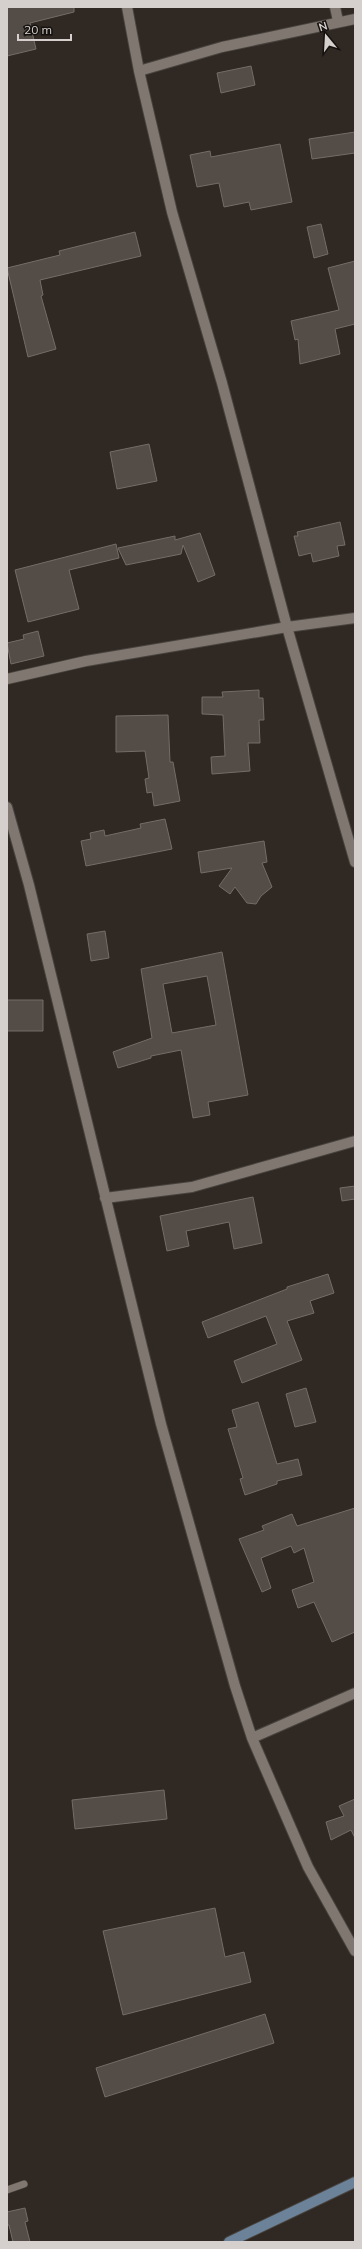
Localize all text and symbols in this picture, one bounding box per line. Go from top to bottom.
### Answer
scale bar [18,16,71,42]
north arrow [306,16,346,56]
text: N [317,19,329,34]
text: 20 m [24,22,52,37]

